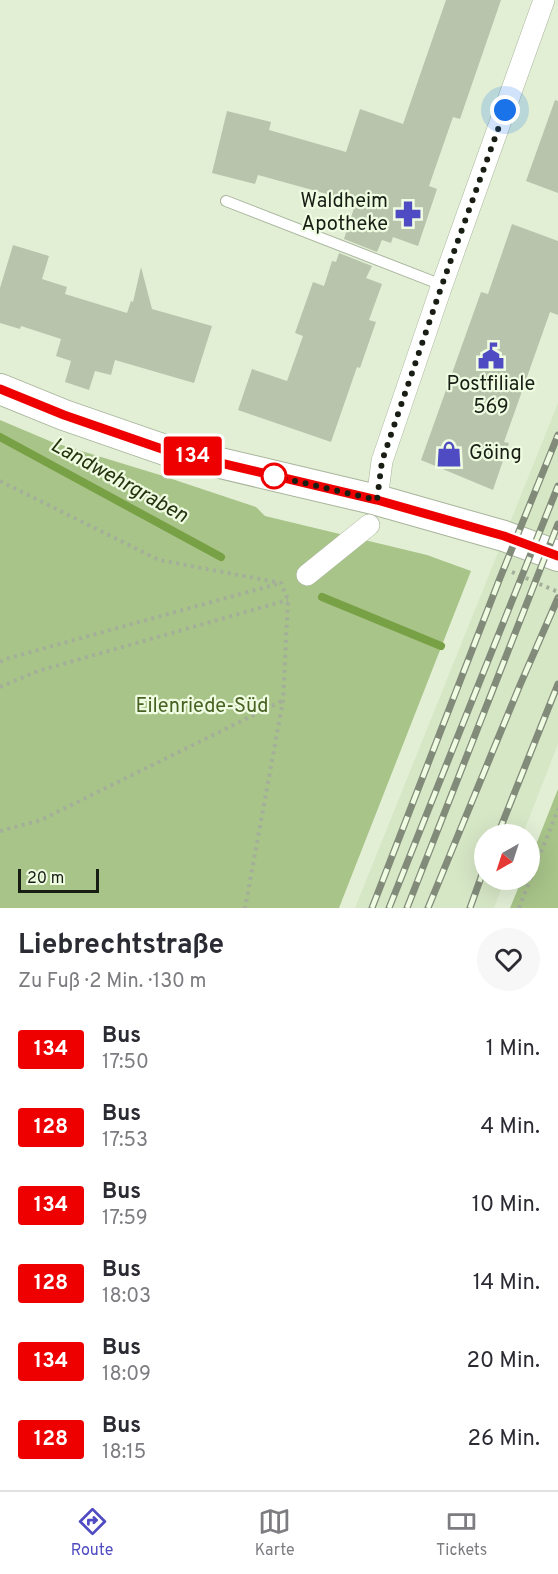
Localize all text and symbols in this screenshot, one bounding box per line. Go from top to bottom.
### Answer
your location [490,95,520,125]
place label: Waldheim Apotheke [300,189,388,238]
pharmacy icon: Waldheim Apotheke [393,199,423,229]
public building icon: Postfiliale 569 [476,341,506,371]
place label: Postfiliale 569 [447,372,535,421]
water label: Landwehrgraben [46,432,193,530]
line badge: 134 [158,436,228,476]
shop icon: Göing [434,439,464,469]
place label: Göing [469,441,522,467]
text: 134 [176,443,210,470]
unlabelled marker [261,463,287,489]
park label: Eilenriede-Süd [135,694,269,720]
north arrow [474,824,540,890]
map controls [474,824,540,890]
scale bar [18,866,99,893]
text: 20 m [27,869,64,889]
text: Liebrechtstraße [18,928,224,964]
button: heart [477,928,540,991]
text: Zu Fuß · 2 Min. · 130 m [18,969,206,995]
text: Bus [102,1023,141,1050]
text: 134 [34,1036,68,1063]
text: 1 Min. [486,1036,540,1063]
text: 17:50 [102,1050,149,1076]
text: Bus [102,1101,141,1128]
text: 128 [34,1114,68,1141]
text: 4 Min. [480,1114,540,1141]
text: 17:53 [102,1128,148,1154]
text: Bus [102,1179,141,1206]
text: 134 [34,1192,68,1219]
text: 10 Min. [472,1192,540,1219]
text: 17:59 [102,1206,148,1232]
text: Bus [102,1257,141,1284]
text: 128 [34,1270,68,1297]
text: 14 Min. [473,1270,540,1297]
text: 18:03 [102,1284,151,1310]
text: Bus [102,1335,141,1362]
text: 134 [34,1348,68,1375]
text: 20 Min. [466,1348,540,1375]
text: 18:09 [102,1362,151,1388]
text: Bus [102,1413,141,1440]
text: 128 [34,1426,68,1453]
text: 26 Min. [467,1426,540,1453]
text: 18:15 [102,1440,146,1466]
tab: Route [71,1505,113,1561]
tab: Karte [255,1505,295,1561]
tab: Tickets [436,1505,487,1561]

